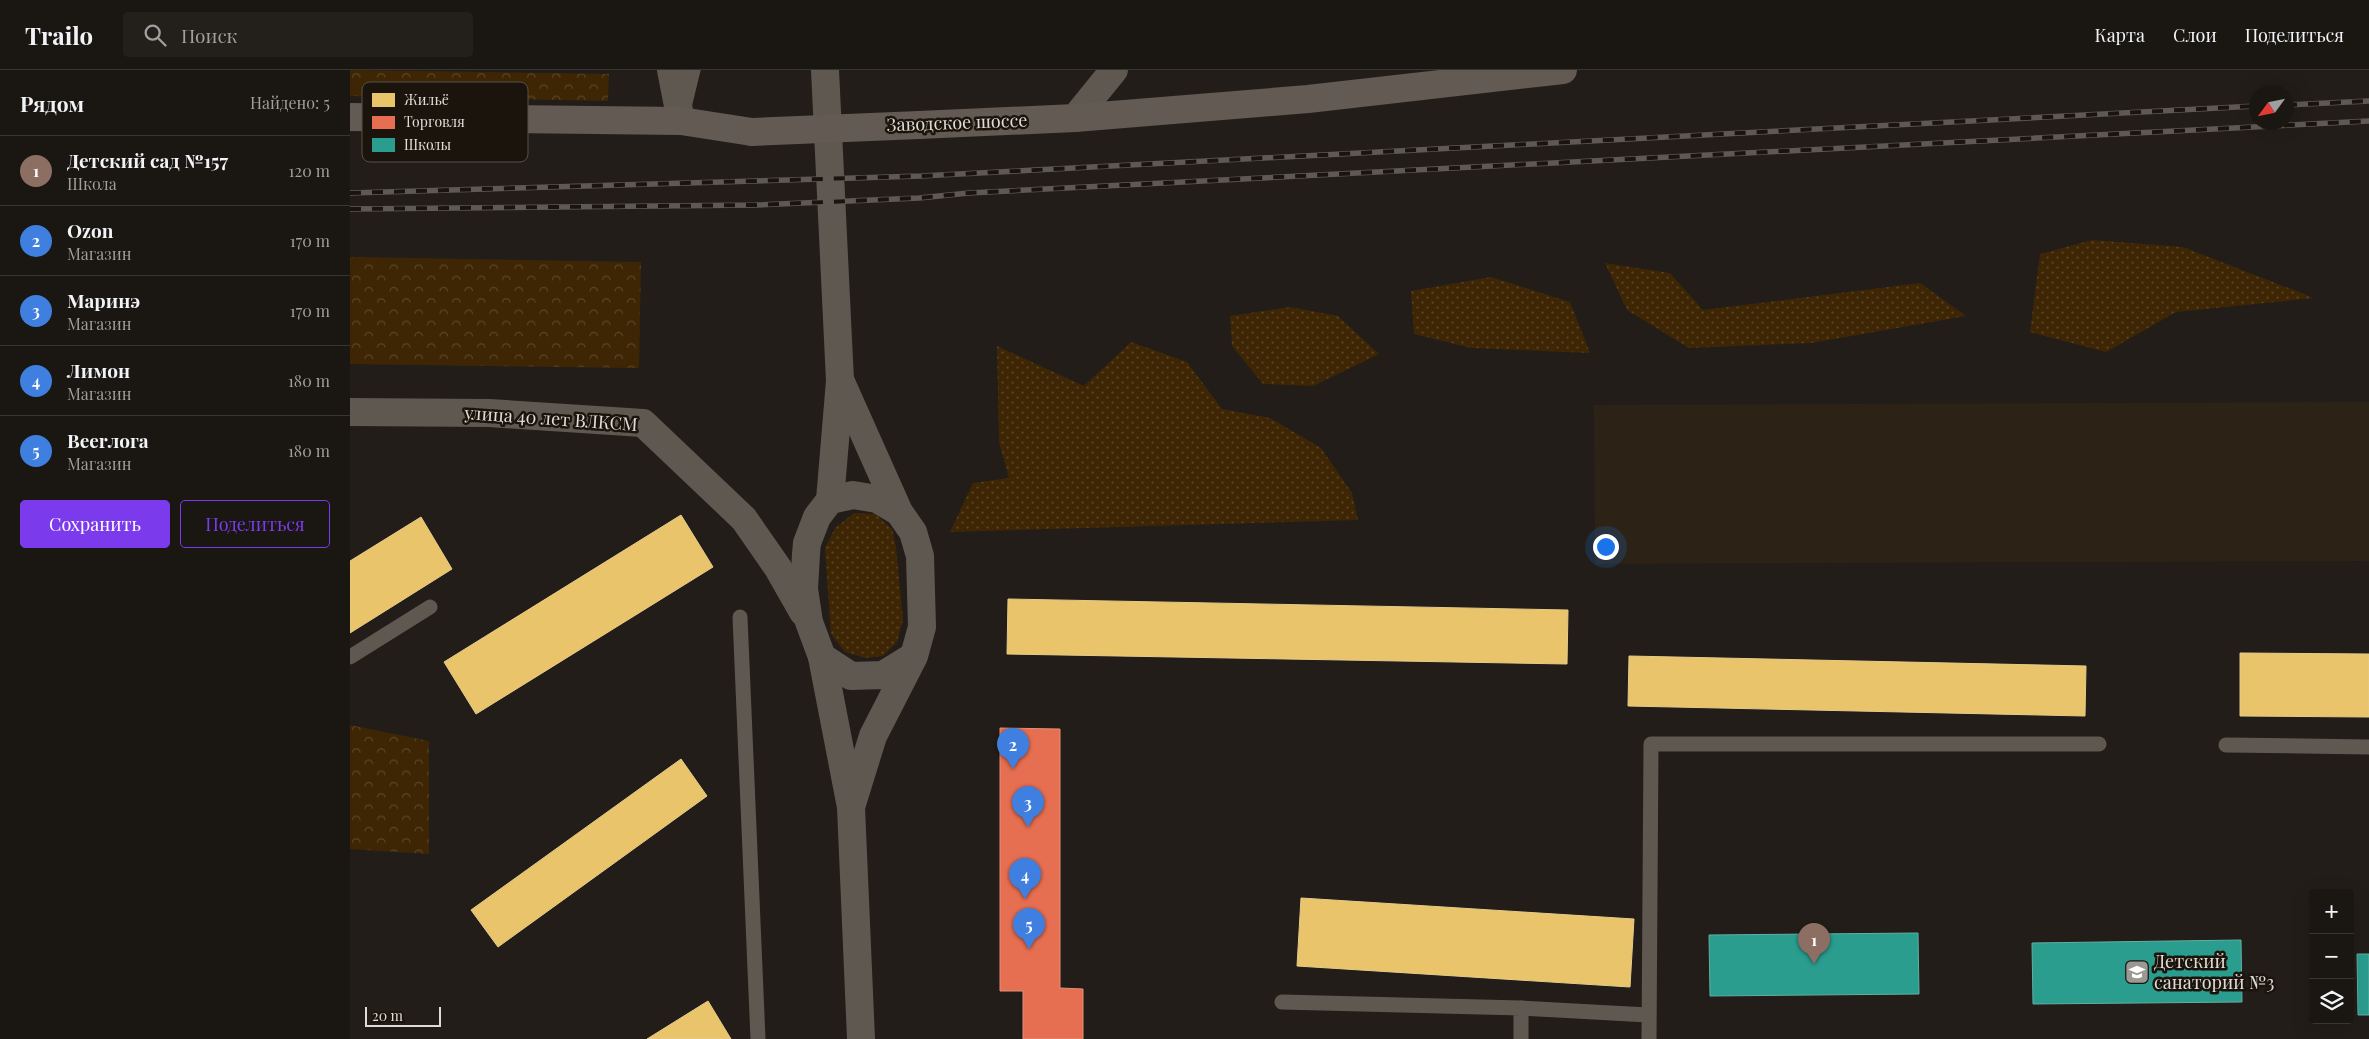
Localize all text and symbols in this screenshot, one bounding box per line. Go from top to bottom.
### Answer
search box [123,12,473,57]
text: Trailo [25,19,93,51]
icon: search [141,21,169,49]
text: Поиск [181,22,237,48]
text: Карта [2094,23,2145,47]
text: Слои [2173,23,2217,47]
text: Поделиться [2245,23,2344,47]
legend [362,82,528,162]
north arrow [2249,85,2294,130]
text: Рядом [20,89,84,117]
text: Жильё [404,90,449,109]
text: Найдено: 5 [250,92,330,113]
street label: Заводское шоссе [886,108,1028,136]
text: Торговля [404,112,465,131]
text: Школы [404,135,451,154]
text: Детский сад №157 [67,147,228,173]
text: 1 [33,160,39,181]
text: 120 m [289,160,330,181]
text: Школа [67,173,117,194]
text: Ozon [67,217,113,243]
text: 2 [32,230,40,251]
text: 170 m [290,230,330,251]
text: Магазин [67,243,132,264]
text: Маринэ [67,287,140,313]
text: 3 [32,300,40,321]
text: 170 m [290,300,330,321]
text: Магазин [67,313,132,334]
text: Лимон [67,357,130,383]
text: 4 [32,370,40,391]
text: 180 m [288,370,330,391]
text: Магазин [67,383,132,404]
street label: улица 40 лет ВЛКСМ [463,400,639,436]
text: Beerлога [67,427,149,453]
text: 5 [32,440,40,461]
text: 180 m [288,440,330,461]
text: Магазин [67,453,132,474]
button: Сохранить [20,500,170,548]
button: Поделиться [180,500,330,548]
your location [1593,534,1619,560]
pin: 2 [997,728,1029,769]
pin: 3 [1012,786,1044,827]
pin: 4 [1009,858,1041,899]
map controls [2309,889,2354,1024]
button: + [2309,889,2354,934]
pin: 5 [1013,908,1045,949]
pin: 1 [1798,923,1830,964]
button: − [2309,934,2354,979]
place label: Детский санаторий №3 [2154,949,2274,994]
school or university icon: Детский санаторий №3 [2124,959,2150,985]
button: layers [2309,979,2354,1024]
scale bar [365,1004,441,1027]
text: 20 m [372,1006,403,1025]

